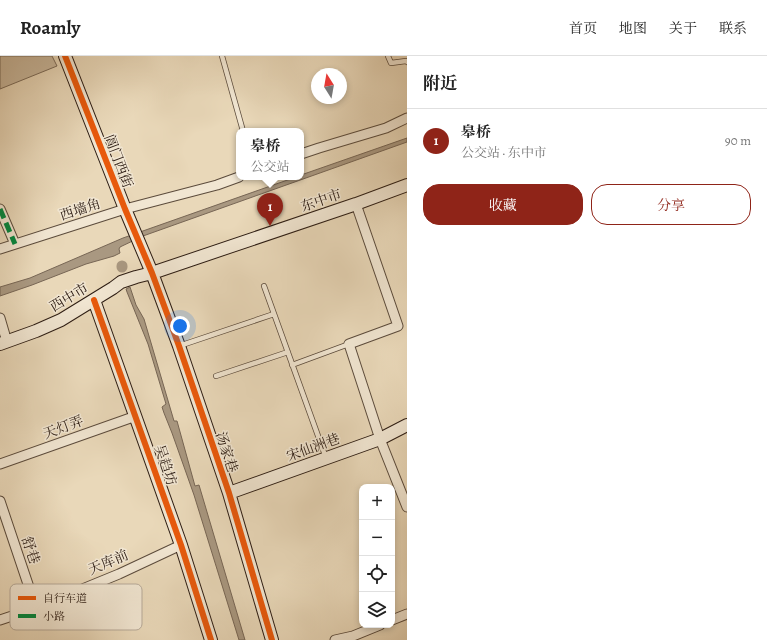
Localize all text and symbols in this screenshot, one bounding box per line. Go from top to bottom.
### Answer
text: Roamly [20,15,80,41]
text: 首页 [569,19,597,38]
text: 地图 [619,19,647,38]
text: 关于 [669,19,697,38]
text: 联系 [719,19,747,38]
north arrow [311,68,347,104]
text: 附近 [423,72,457,95]
text: 皋桥 [461,122,491,142]
popup [236,128,304,180]
street label: 阊门西街 [100,132,137,191]
text: 1 [434,132,438,149]
text: 90 m [725,132,751,149]
text: 皋桥 [250,136,281,156]
text: 公交站 · 东中市 [461,144,547,161]
text: 公交站 [250,158,290,175]
button: 收藏 [423,184,583,225]
button: 分享 [591,184,751,225]
street label: 东中市 [298,185,344,216]
pin: 1 [257,193,283,226]
street label: 西墙角 [57,194,103,225]
street label: 西中市 [46,278,92,316]
your location [170,316,190,336]
street label: 天灯弄 [40,411,86,444]
street label: 汤家巷 [211,429,242,475]
street label: 宋仙洲巷 [284,429,343,466]
street label: 吴趋坊 [150,442,181,488]
map controls [359,484,395,628]
button: + [359,484,395,520]
button: − [359,520,395,556]
street label: 舒巷 [17,534,44,566]
street label: 天库前 [85,546,131,579]
button: locate [359,556,395,592]
legend [10,584,142,630]
text: 自行车道 [43,591,87,606]
button: layers [359,592,395,628]
text: 小路 [43,609,65,624]

